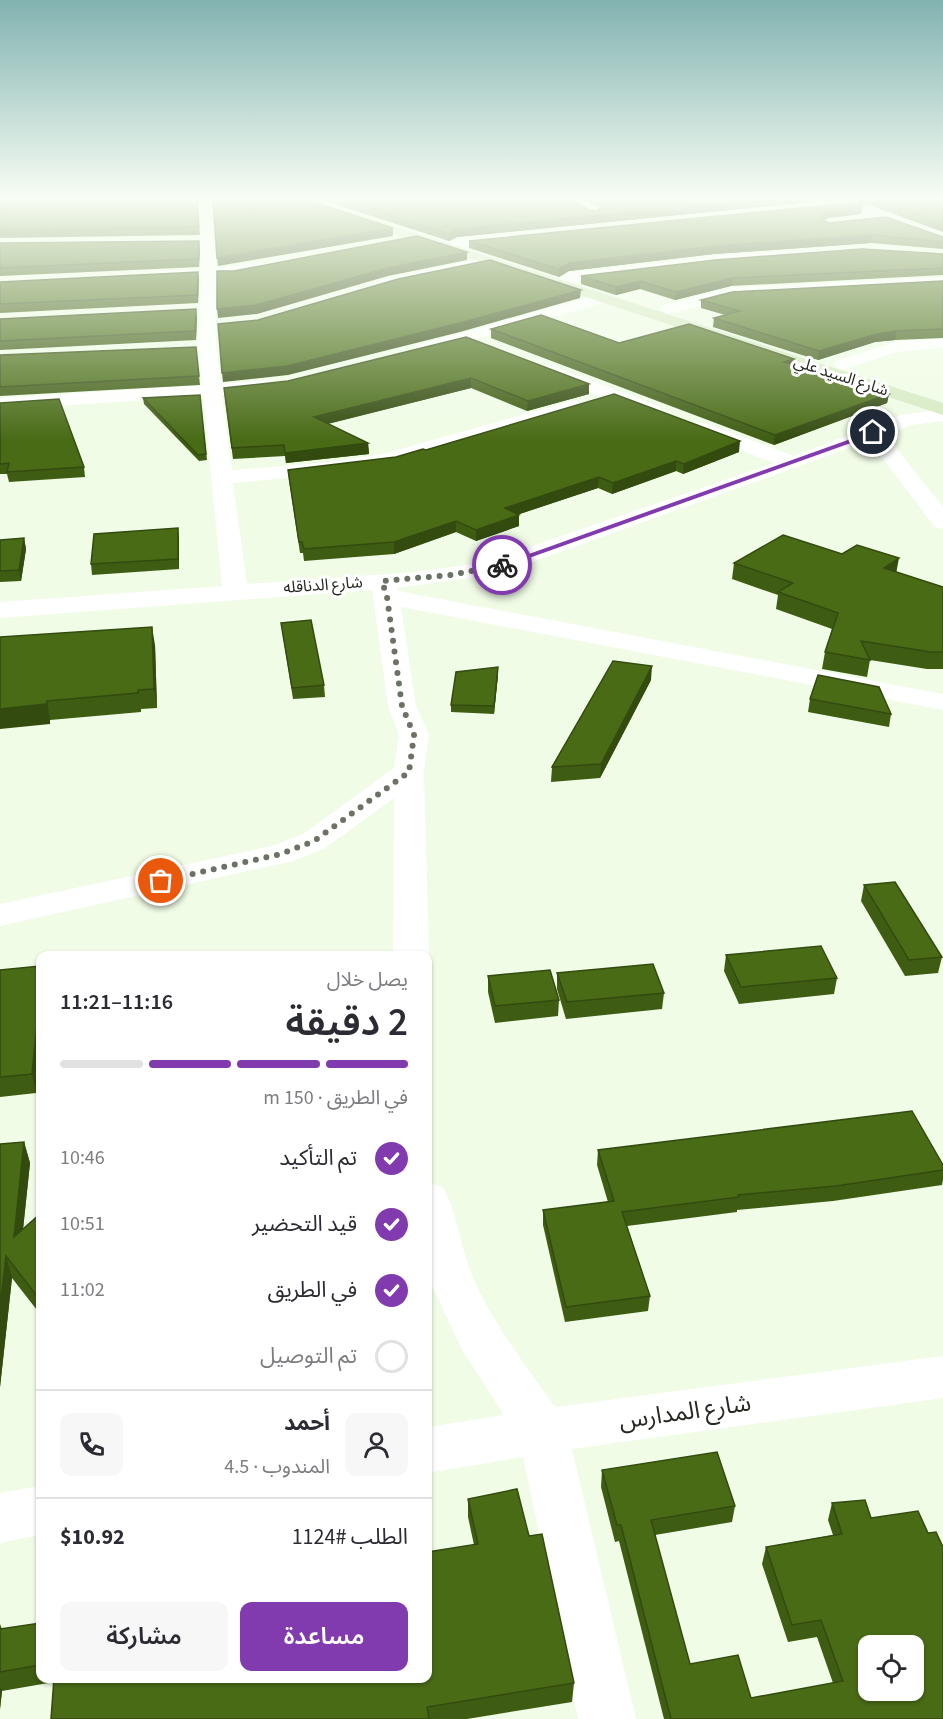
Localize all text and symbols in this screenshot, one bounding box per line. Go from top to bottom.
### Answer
street label: شارع السيد علي [791,350,891,403]
pin [847,406,898,457]
icon: home [856,415,889,448]
courier [472,535,532,595]
icon: bike [486,549,519,582]
street label: شارع الدناقله [283,571,364,600]
pin [135,855,186,906]
icon: bag [144,864,177,897]
text: يصل خلال [327,966,408,994]
text: 11:16–11:21 [60,986,173,1018]
text: 2 دقيقة [286,995,408,1051]
text: في الطريق · 150 m [263,1084,408,1112]
text: تم التأكيد [279,1142,357,1174]
icon: check [375,1142,408,1175]
text: 10:46 [60,1144,105,1172]
text: قيد التحضير [252,1208,357,1240]
icon: check [375,1208,408,1241]
text: 10:51 [60,1210,105,1238]
text: في الطريق [268,1274,357,1306]
icon: check [375,1274,408,1307]
text: 11:02 [60,1276,105,1304]
text: تم التوصيل [260,1340,357,1372]
street label: شارع المدارس [617,1385,753,1439]
text: أحمد [284,1407,330,1439]
button: phone [60,1413,123,1476]
button: person [345,1413,408,1476]
text: المندوب · 4.5 [224,1453,330,1481]
text: $10.92 [60,1521,125,1553]
text: الطلب #1124 [292,1521,408,1553]
button: مشاركة [60,1602,228,1671]
button: مساعدة [240,1602,408,1671]
map controls [858,1635,924,1701]
button: locate [858,1635,924,1701]

